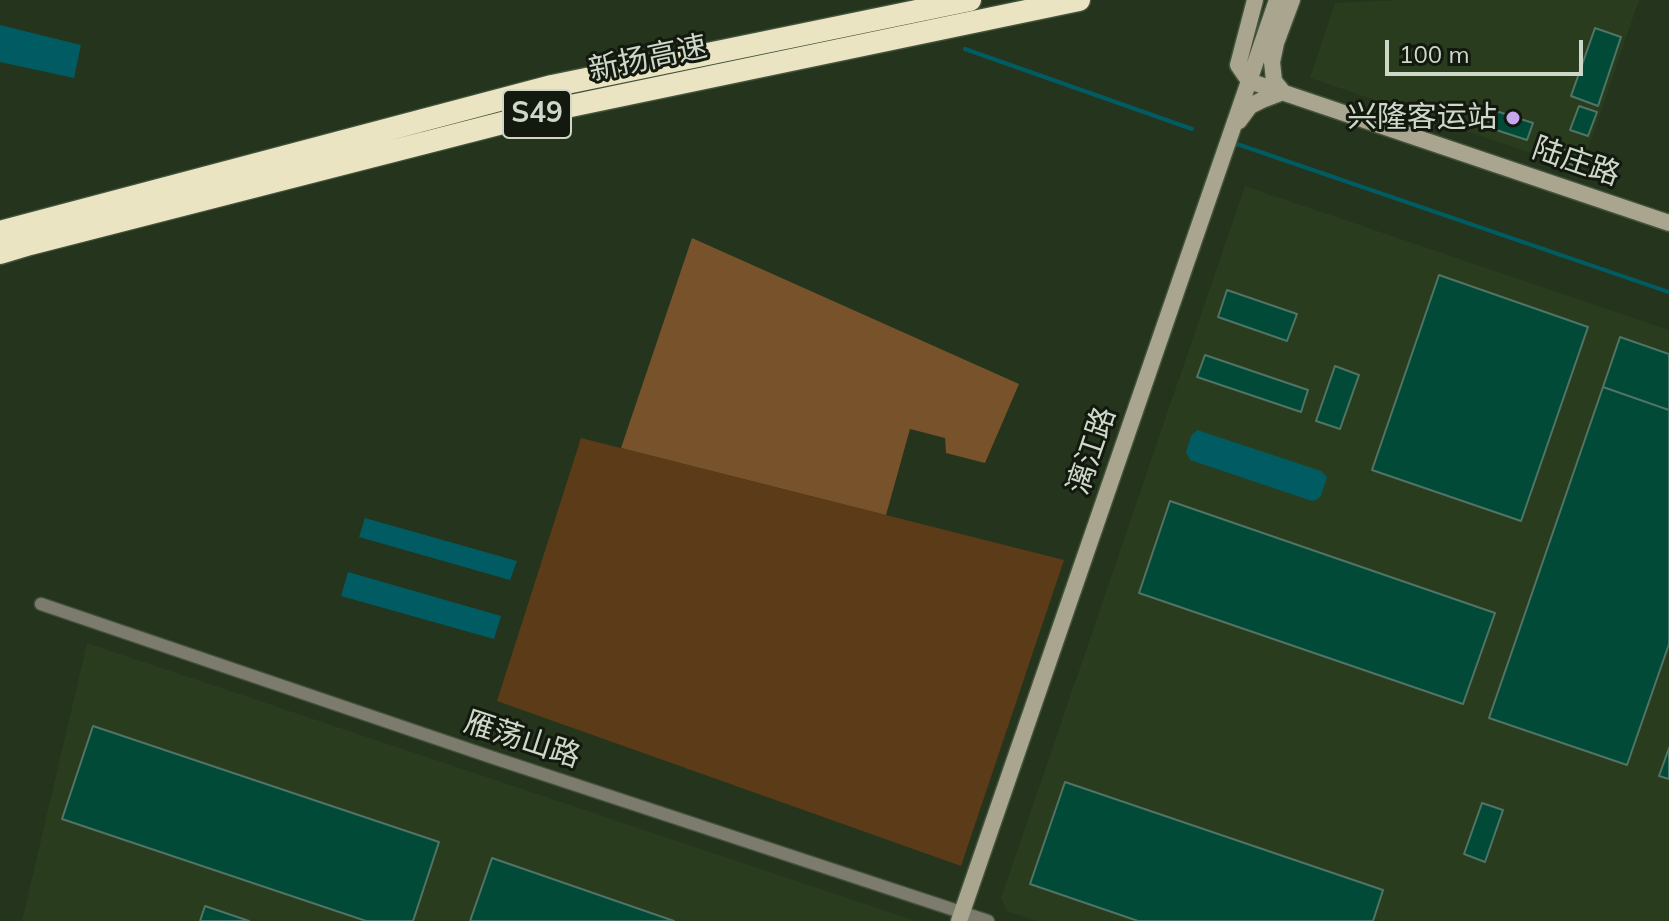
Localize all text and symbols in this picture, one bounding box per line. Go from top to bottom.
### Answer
scale bar [1389,24,1587,74]
street label: 新扬高速 [586,29,710,89]
text: 100 m [1399,39,1470,69]
road number: S49 [503,90,571,138]
place label: 兴隆客运站 [1347,100,1497,136]
marker: 兴隆客运站 [1504,109,1522,127]
street label: 陆庄路 [1528,130,1624,194]
street label: 漓江路 [1060,403,1124,499]
street label: 雁荡山路 [459,704,585,776]

